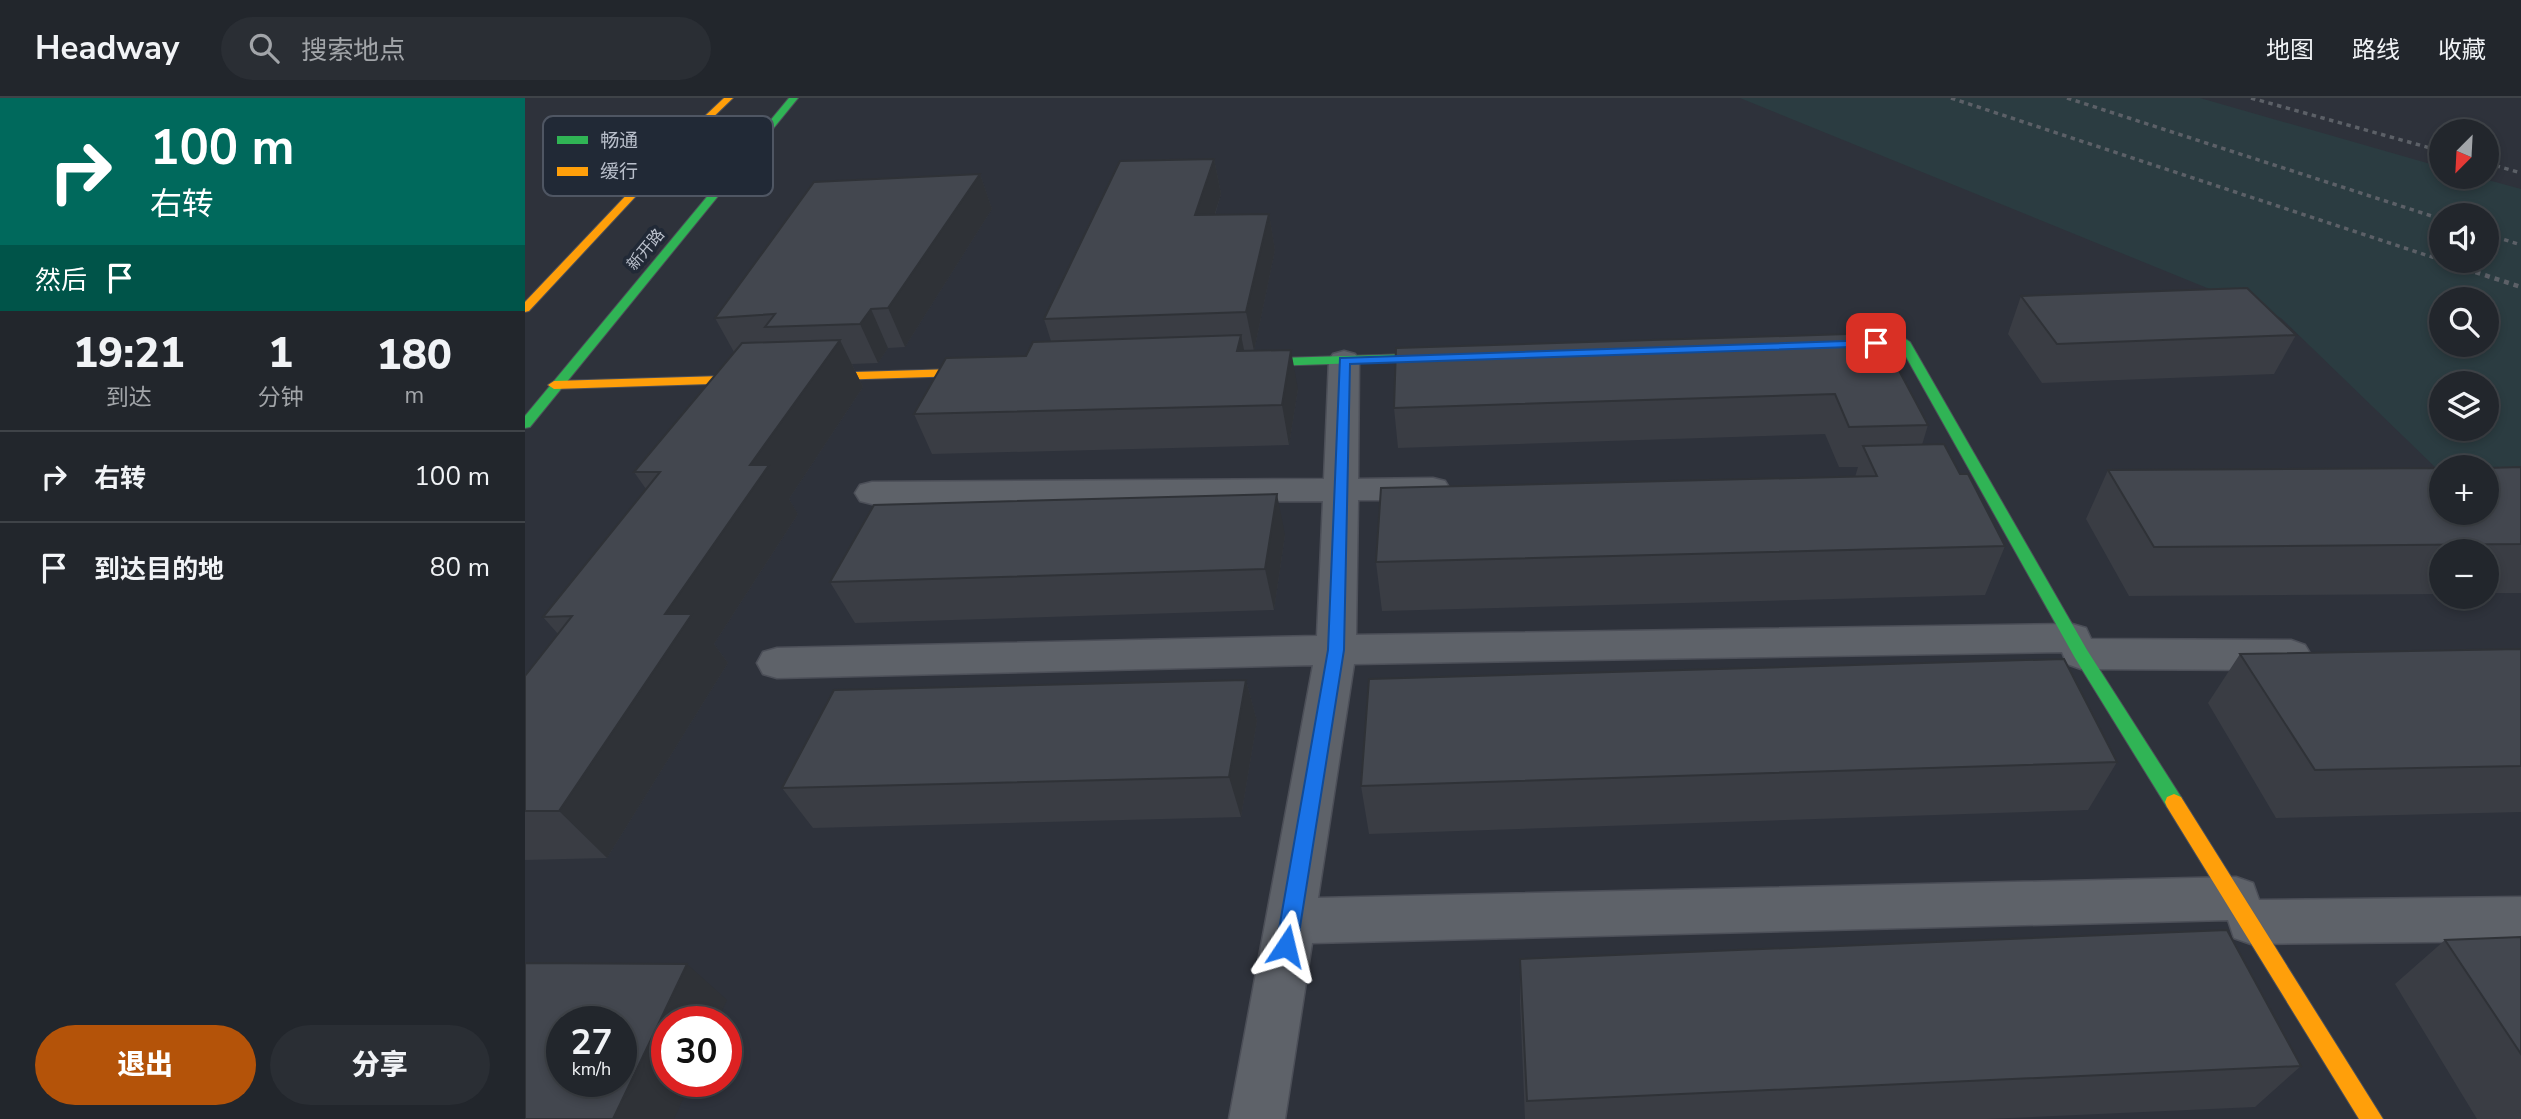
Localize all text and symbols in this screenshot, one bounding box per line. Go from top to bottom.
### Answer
search box [221,17,711,80]
text: Headway [35,26,179,71]
icon: search [245,29,283,67]
text: 搜索地点 [301,33,405,68]
text: 地图 [2266,34,2314,66]
text: 路线 [2352,34,2400,66]
text: 收藏 [2438,34,2486,66]
text: 100 m [150,114,294,181]
legend [543,116,773,196]
north arrow [2429,119,2499,189]
map controls [2429,119,2499,609]
icon: right [35,126,126,217]
text: 畅通 [600,128,638,154]
text: 缓行 [600,159,638,185]
text: 右转 [150,183,214,226]
button: sound [2429,203,2499,273]
street label: 新开路 [622,224,670,275]
icon: arrive [101,259,139,297]
text: 然后 [35,263,87,298]
button: search [2429,287,2499,357]
pin [1846,313,1906,373]
icon: arrive [1857,324,1895,362]
text: 19:21 [73,325,185,382]
text: 1 [268,325,293,382]
text: 180 [376,327,452,384]
button: layers [2429,371,2499,441]
text: m [404,380,424,411]
text: 到达 [106,382,152,413]
text: 分钟 [258,382,304,413]
button: + [2429,455,2499,525]
icon: right [35,458,73,496]
text: 100 m [414,459,490,494]
text: 右转 [94,461,146,496]
button: − [2429,539,2499,609]
icon: arrive [35,549,73,587]
text: 80 m [430,550,490,585]
text: 到达目的地 [94,552,224,587]
position arrow [1249,909,1323,983]
speed limit sign: 30 [651,1006,742,1097]
text: 27 [570,1019,613,1066]
button: 退出 [35,1025,256,1105]
button: 分享 [270,1025,490,1105]
text: km/h [572,1057,611,1081]

